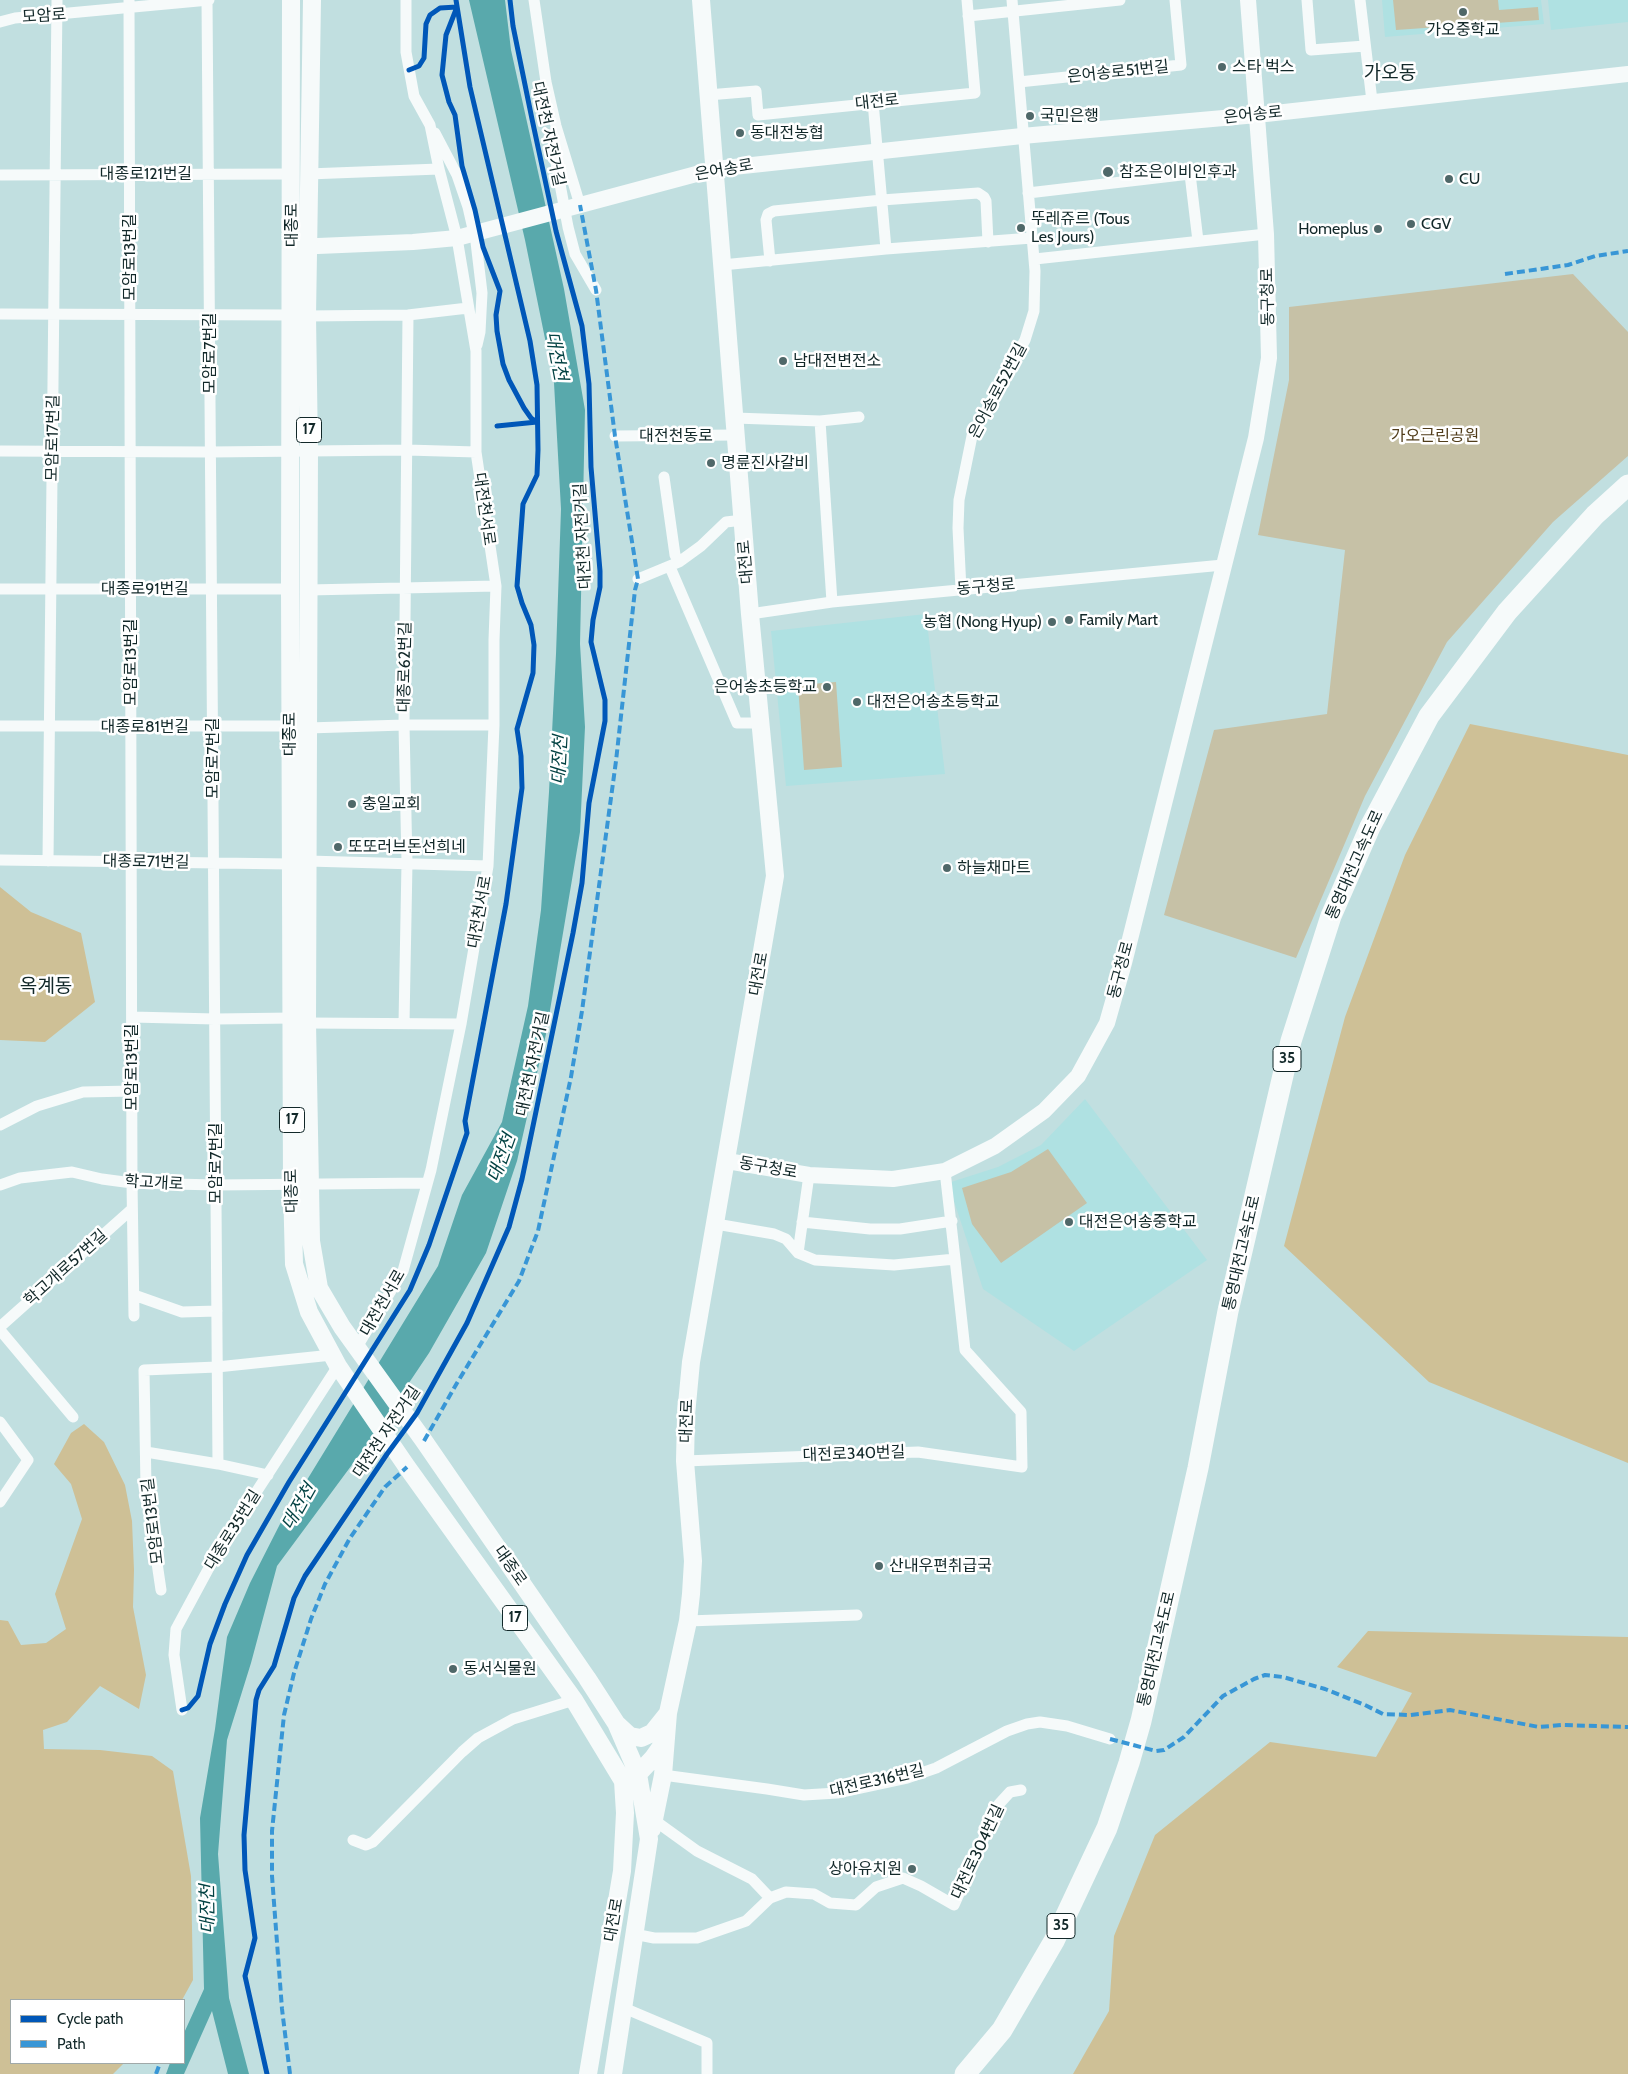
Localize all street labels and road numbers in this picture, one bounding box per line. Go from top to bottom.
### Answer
street label: 모암로 [21,5,67,27]
street label: 은어송로51번길 [1066,57,1170,87]
street label: 대전천 자전거길 [528,80,568,188]
street label: 대전로 [854,90,900,114]
street label: 은어송로 [1223,102,1283,128]
street label: 은어송로 [693,155,755,185]
street label: 대종로121번길 [100,164,192,184]
street label: 대종로 [282,203,302,247]
street label: 모암로13번길 [120,213,140,301]
street label: 동구청로 [1258,267,1278,327]
street label: 모암로7번길 [200,312,220,394]
street label: 은어송로52번길 [965,340,1031,442]
street label: 모암로17번길 [43,394,63,482]
road number: 17 [296,418,322,442]
street label: 대전천동로 [639,426,713,446]
street label: 대전천서로 [469,471,499,547]
street label: 대전천 자전거길 [571,482,595,590]
street label: 대전로 [735,539,757,585]
street label: 동구청로 [956,575,1016,599]
street label: 대종로91번길 [101,579,189,599]
street label: 모암로13번길 [121,618,141,706]
street label: 대종로62번길 [395,621,415,713]
street label: 대종로 [280,712,300,756]
street label: 대종로81번길 [101,717,189,737]
street label: 모암로7번길 [203,717,223,799]
street label: 통영대전고속도로 [1322,807,1388,923]
street label: 대종로71번길 [102,852,190,872]
street label: 대전천서로 [464,874,496,950]
street label: 동구청로 [1104,939,1138,1001]
street label: 대전로 [746,951,772,997]
street label: 대전천 자전거길 [513,1010,553,1118]
street label: 모암로13번길 [122,1023,142,1111]
road number: 35 [1273,1046,1301,1072]
road number: 17 [280,1108,304,1132]
street label: 모암로7번길 [206,1122,226,1204]
street label: 동구청로 [737,1153,799,1183]
street label: 대종로 [282,1169,302,1213]
street label: 학고개로 [124,1172,184,1194]
street label: 통영대전고속도로 [1219,1193,1265,1313]
street label: 학고개로57번길 [21,1226,111,1310]
street label: 대전천서로 [356,1266,410,1340]
street label: 대전천 자전거길 [349,1382,425,1482]
street label: 대전로 [677,1399,697,1443]
street label: 대전로340번길 [802,1443,906,1465]
street label: 모암로13번길 [138,1476,168,1566]
street label: 대종로35번길 [201,1486,265,1574]
street label: 대종로 [489,1542,531,1590]
street label: 통영대전고속도로 [1134,1589,1180,1709]
road number: 17 [502,1606,528,1630]
street label: 대전로316번길 [828,1761,926,1801]
street label: 대전로304번길 [948,1801,1008,1903]
street label: 대전로 [601,1897,627,1943]
road number: 35 [1047,1914,1075,1938]

